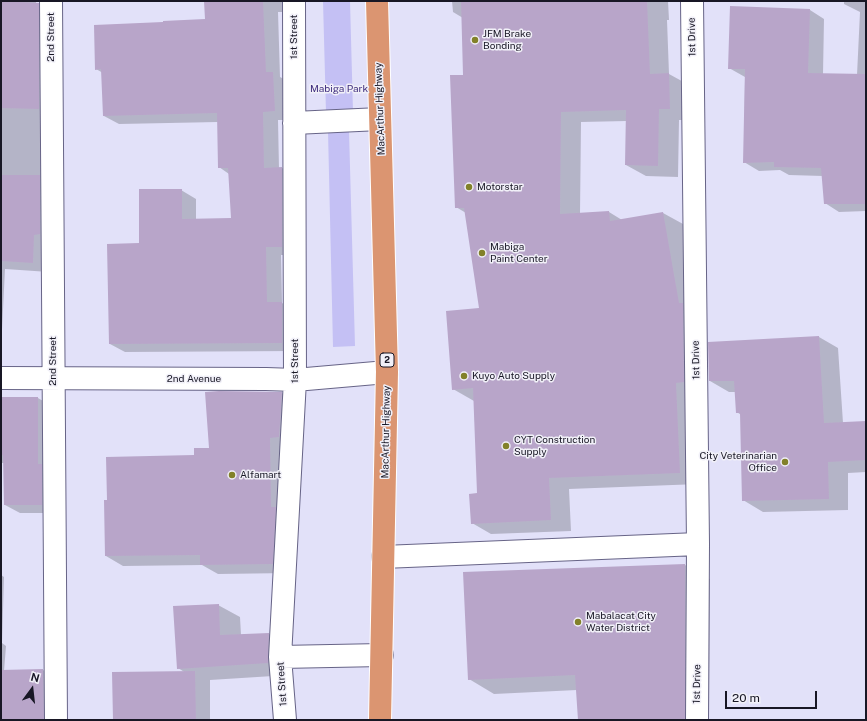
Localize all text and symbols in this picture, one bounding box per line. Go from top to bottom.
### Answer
street label: 2nd Street [45,12,57,62]
street label: 1st Street [288,15,300,59]
street label: 1st Drive [686,17,698,57]
place label: JFM Brake Bonding [483,28,531,52]
marker: JFM Brake Bonding [470,35,480,45]
street label: MacArthur Highway [372,62,388,156]
park label: Mabiga Park [310,83,368,95]
place label: Motorstar [477,181,523,193]
marker: Motorstar [464,182,474,192]
place label: Mabiga Paint Center [490,241,548,264]
marker: Mabiga Paint Center [477,248,487,258]
street label: 2nd Street [47,336,59,386]
street label: 1st Street [289,339,301,383]
street label: 1st Drive [690,340,702,380]
road number: 2 [380,353,394,367]
place label: Kuyo Auto Supply [472,370,555,382]
marker: Kuyo Auto Supply [459,371,469,381]
street label: 2nd Avenue [167,373,221,385]
street label: MacArthur Highway [379,385,393,479]
place label: CYT Construction Supply [514,434,595,458]
marker: CYT Construction Supply [501,441,511,451]
place label: City Veterinarian Office [699,450,777,474]
marker: City Veterinarian Office [780,457,790,467]
place label: Alfamart [240,469,281,481]
marker: Alfamart [227,470,237,480]
place label: Mabalacat City Water District [586,610,656,634]
marker: Mabalacat City Water District [573,617,583,627]
street label: 1st Street [274,661,290,707]
street label: 1st Drive [691,664,703,704]
north arrow [12,669,52,709]
text: N [29,670,41,684]
scale bar [727,683,819,709]
text: 20 m [732,691,760,705]

